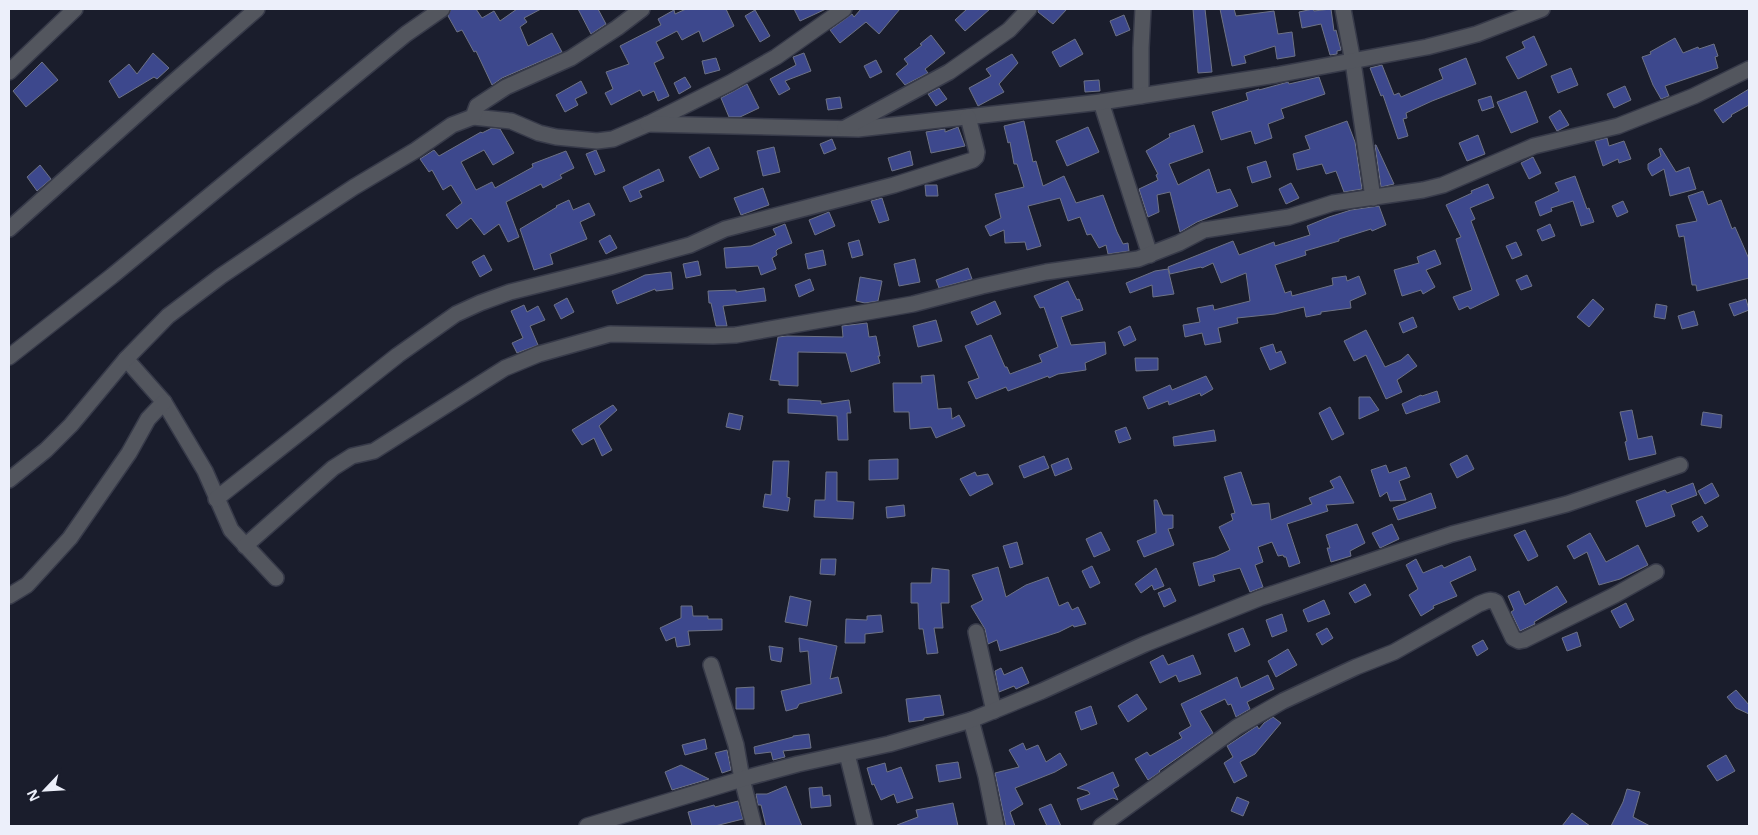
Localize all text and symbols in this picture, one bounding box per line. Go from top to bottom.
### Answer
north arrow [20,765,70,815]
text: N [22,787,44,805]

